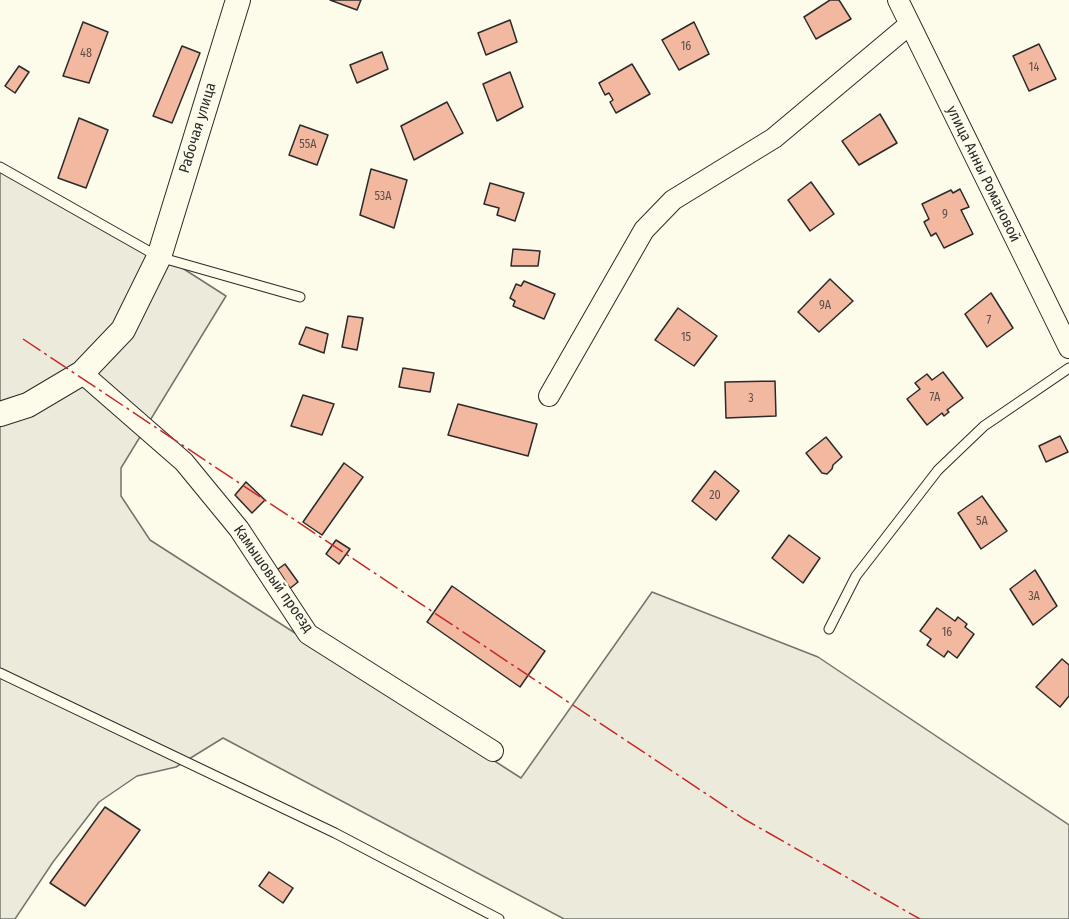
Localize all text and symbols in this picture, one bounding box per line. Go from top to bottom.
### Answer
house number: 16 [681,40,691,54]
house number: 48 [80,47,92,61]
house number: 14 [1029,61,1039,75]
street label: Рабочая улица [176,81,220,175]
street label: улица Анны Романовой [942,103,1024,245]
house number: 55А [299,138,317,152]
house number: 53А [374,190,392,204]
house number: 9 [942,208,948,222]
house number: 9А [819,299,831,313]
house number: 7 [987,314,991,328]
house number: 15 [681,331,691,345]
house number: 7А [930,391,940,405]
house number: 3 [748,392,754,406]
house number: 20 [709,489,721,503]
house number: 5А [976,515,988,529]
street label: Камышовый проезд [229,522,317,636]
house number: 3А [1028,590,1040,604]
house number: 16 [942,626,952,640]

